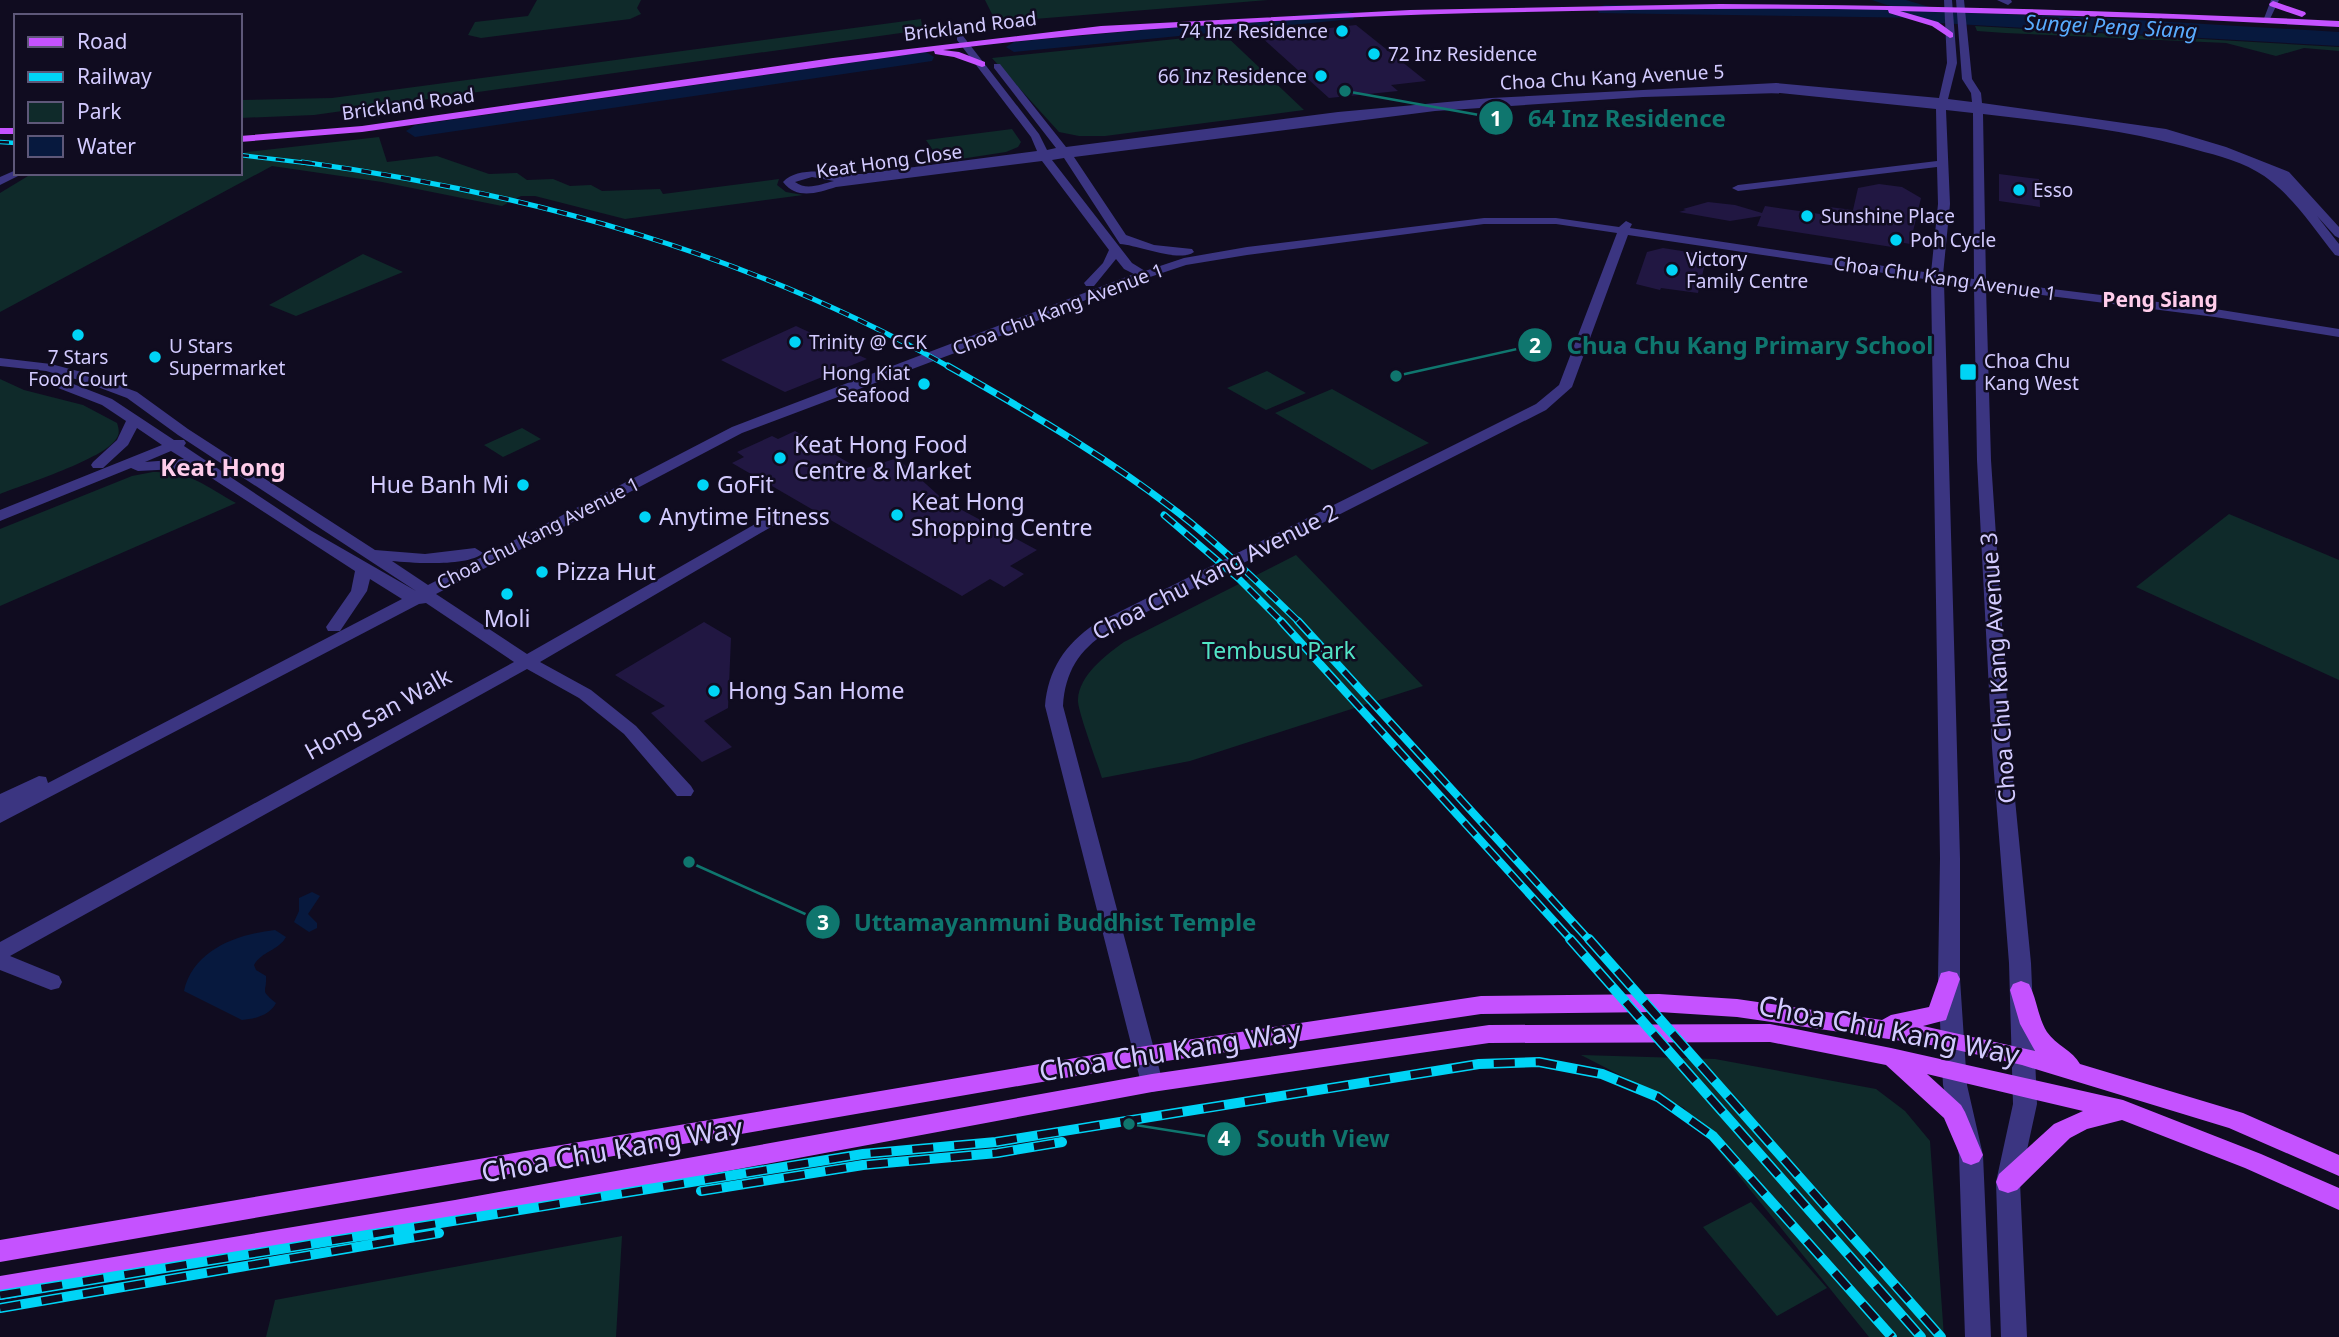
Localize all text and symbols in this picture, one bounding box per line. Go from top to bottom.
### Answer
street label: Brickland Road [902,5,1038,47]
water label: Sungei Peng Siang [2024,7,2198,45]
legend [14,14,242,175]
place label: 74 Inz Residence [1179,18,1328,44]
marker: 74 Inz Residence [1334,23,1350,39]
text: Road [77,27,127,55]
place label: 72 Inz Residence [1388,41,1537,67]
marker: 72 Inz Residence [1366,46,1382,62]
street label: Choa Chu Kang Avenue 5 [1499,58,1725,96]
text: Railway [77,62,152,90]
place label: 66 Inz Residence [1158,63,1307,89]
marker: 66 Inz Residence [1313,68,1329,84]
street label: Brickland Road [340,82,476,126]
callout: 64 Inz Residence [1479,96,1739,141]
text: Park [77,97,122,125]
text: 64 Inz Residence [1528,101,1726,134]
text: 1 [1490,104,1502,132]
text: Water [77,132,136,160]
street label: Keat Hong Close [814,138,964,184]
place label: Esso [2033,177,2073,203]
marker: Esso [2011,182,2027,198]
place label: Sunshine Place [1821,203,1955,229]
marker: Sunshine Place [1799,208,1815,224]
place label: Poh Cycle [1910,227,1996,253]
marker: Poh Cycle [1888,232,1904,248]
place label: Victory Family Centre [1686,246,1808,294]
street label: Choa Chu Kang Avenue 1 [1832,249,2058,307]
street label: Choa Chu Kang Avenue 1 [949,257,1167,361]
marker: Victory Family Centre [1664,262,1680,278]
district label: Peng Siang [2102,285,2218,313]
callout: Chua Chu Kang Primary School [1517,323,1947,368]
marker: 7 Stars Food Court [70,327,86,343]
text: Chua Chu Kang Primary School [1566,328,1934,361]
place label: Trinity @ CCK [809,329,927,355]
text: 2 [1529,331,1541,359]
place label: U Stars Supermarket [169,333,286,381]
marker: Trinity @ CCK [787,334,803,350]
place label: 7 Stars Food Court [28,344,128,392]
place label: Choa Chu Kang West [1984,348,2079,396]
marker: U Stars Supermarket [147,349,163,365]
place label: Hong Kiat Seafood [822,360,910,408]
marker: Choa Chu Kang West [1958,362,1978,382]
marker: Hong Kiat Seafood [916,376,932,392]
place label: Keat Hong Food Centre & Market [794,428,972,486]
district label: Keat Hong [160,450,286,483]
marker: Keat Hong Food Centre & Market [772,450,788,466]
place label: Hue Banh Mi [370,468,509,500]
place label: GoFit [717,468,774,500]
street label: Choa Chu Kang Avenue 1 [432,470,644,596]
marker: Hue Banh Mi [515,477,531,493]
marker: GoFit [695,477,711,493]
place label: Keat Hong Shopping Centre [911,485,1092,543]
street label: Choa Chu Kang Avenue 2 [1086,495,1343,647]
place label: Anytime Fitness [659,500,830,532]
marker: Keat Hong Shopping Centre [889,507,905,523]
marker: Anytime Fitness [637,509,653,525]
street label: Choa Chu Kang Avenue 3 [1972,531,2022,805]
place label: Pizza Hut [556,555,656,587]
marker: Pizza Hut [534,564,550,580]
marker: Moli [499,586,515,602]
place label: Moli [484,602,530,634]
park label: Tembusu Park [1202,634,1357,666]
street label: Hong San Walk [298,659,457,767]
place label: Hong San Home [728,674,904,706]
marker: Hong San Home [706,683,722,699]
callout: Uttamayanmuni Buddhist Temple [805,900,1271,945]
text: Uttamayanmuni Buddhist Temple [854,905,1256,938]
text: 3 [817,908,829,936]
street label: Choa Chu Kang Way [1756,985,2024,1073]
street label: Choa Chu Kang Way [1036,1010,1304,1089]
street label: Choa Chu Kang Way [478,1107,746,1191]
callout: South View [1207,1116,1403,1161]
text: South View [1256,1121,1390,1154]
text: 4 [1218,1124,1230,1152]

